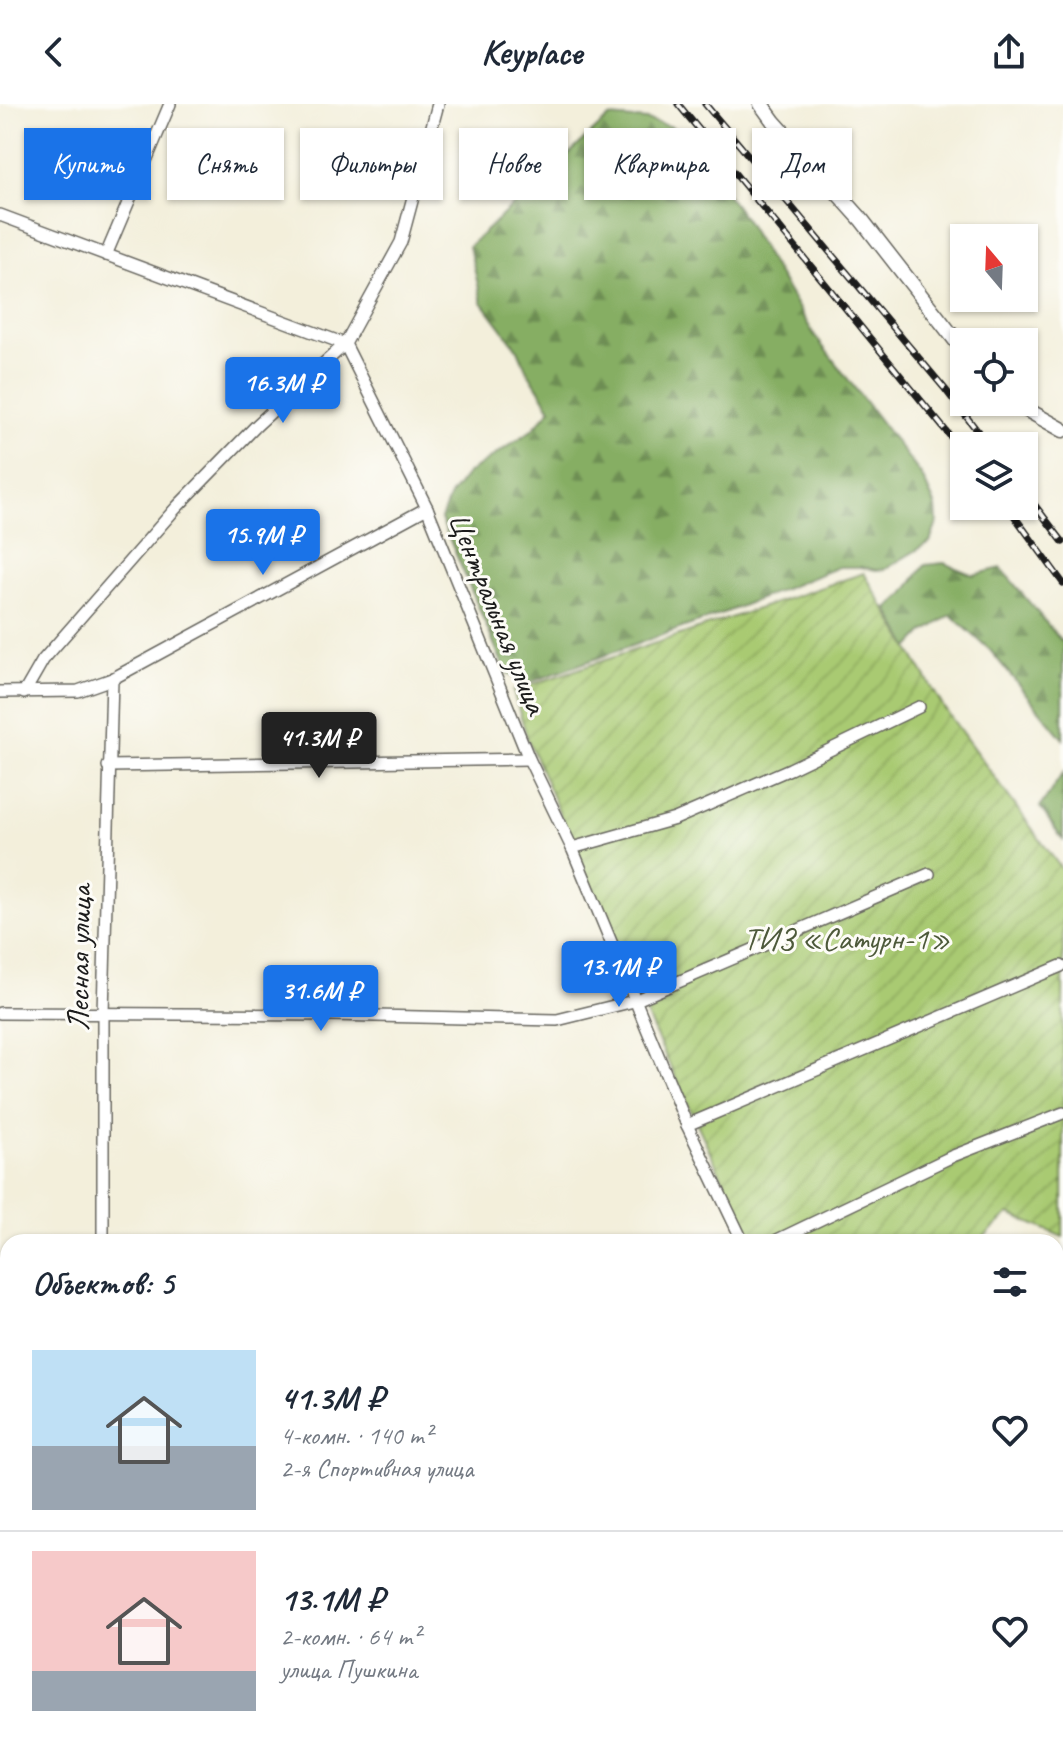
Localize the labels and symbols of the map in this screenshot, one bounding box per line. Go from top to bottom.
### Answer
north arrow [950,224,1038,312]
pin: 16.3M ₽ [209,357,357,425]
street label: Центральная улица [439,506,558,722]
pin: 15.9M ₽ [189,509,337,577]
pin: 41.3M ₽ [245,712,393,780]
street label: Лесная улица [57,882,101,1032]
park label: ТИЗ «Сатурн-1» [743,918,951,959]
pin: 13.1M ₽ [545,941,693,1009]
pin: 31.6M ₽ [247,965,395,1033]

